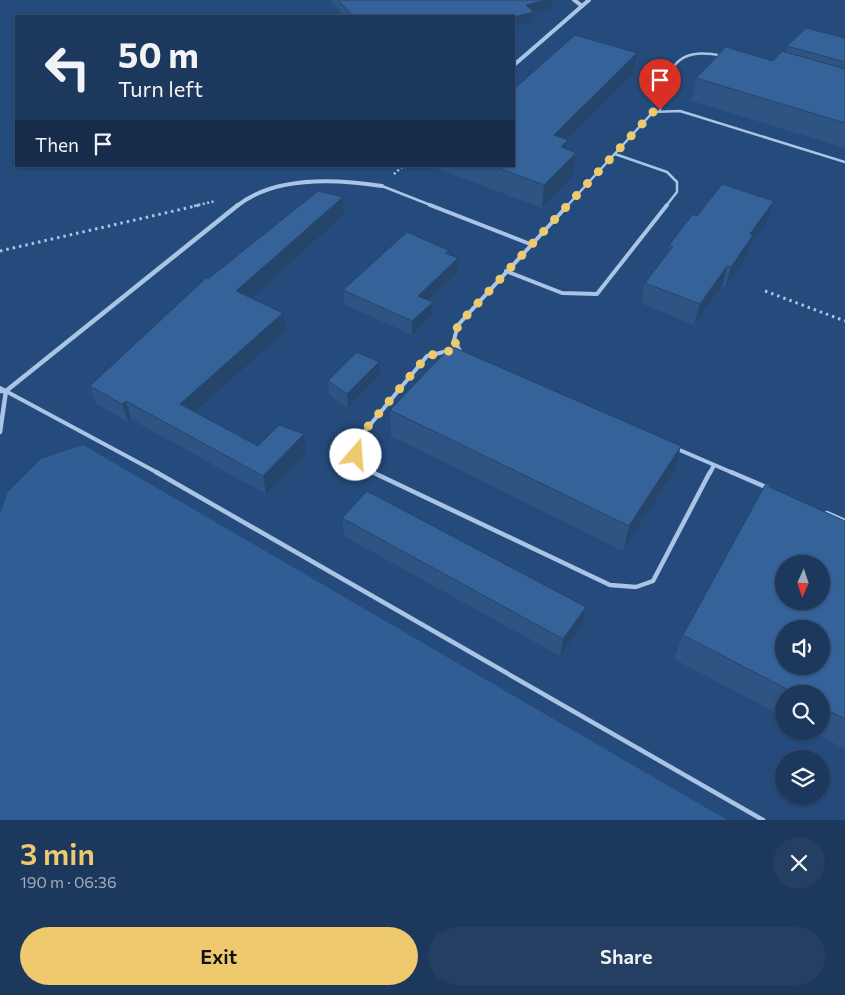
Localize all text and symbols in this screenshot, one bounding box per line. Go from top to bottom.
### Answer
text: 50 m [118,32,199,75]
icon: left [35,35,100,100]
pin [639,59,681,110]
icon: arrive [646,66,674,94]
text: Turn left [118,75,203,102]
icon: arrive [89,130,117,158]
text: Then [35,133,79,156]
position arrow [329,428,381,480]
north arrow [775,555,830,610]
map controls [775,555,830,805]
button: sound [775,620,830,675]
button: search [775,685,830,740]
button: layers [775,750,830,805]
text: 3 min [20,834,95,871]
button: close [773,837,825,889]
text: 190 m · 06:36 [20,872,117,891]
button: Exit [20,927,418,985]
button: Share [428,927,825,985]

